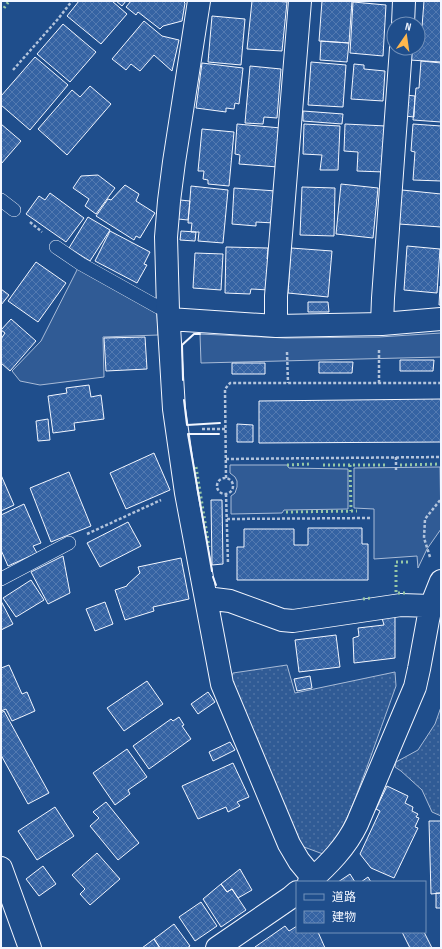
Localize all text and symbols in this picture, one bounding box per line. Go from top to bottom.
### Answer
north arrow [386,16,426,56]
text: N [404,20,413,34]
legend [296,881,426,933]
text: 道路 [332,890,356,905]
text: 建物 [332,910,356,925]

